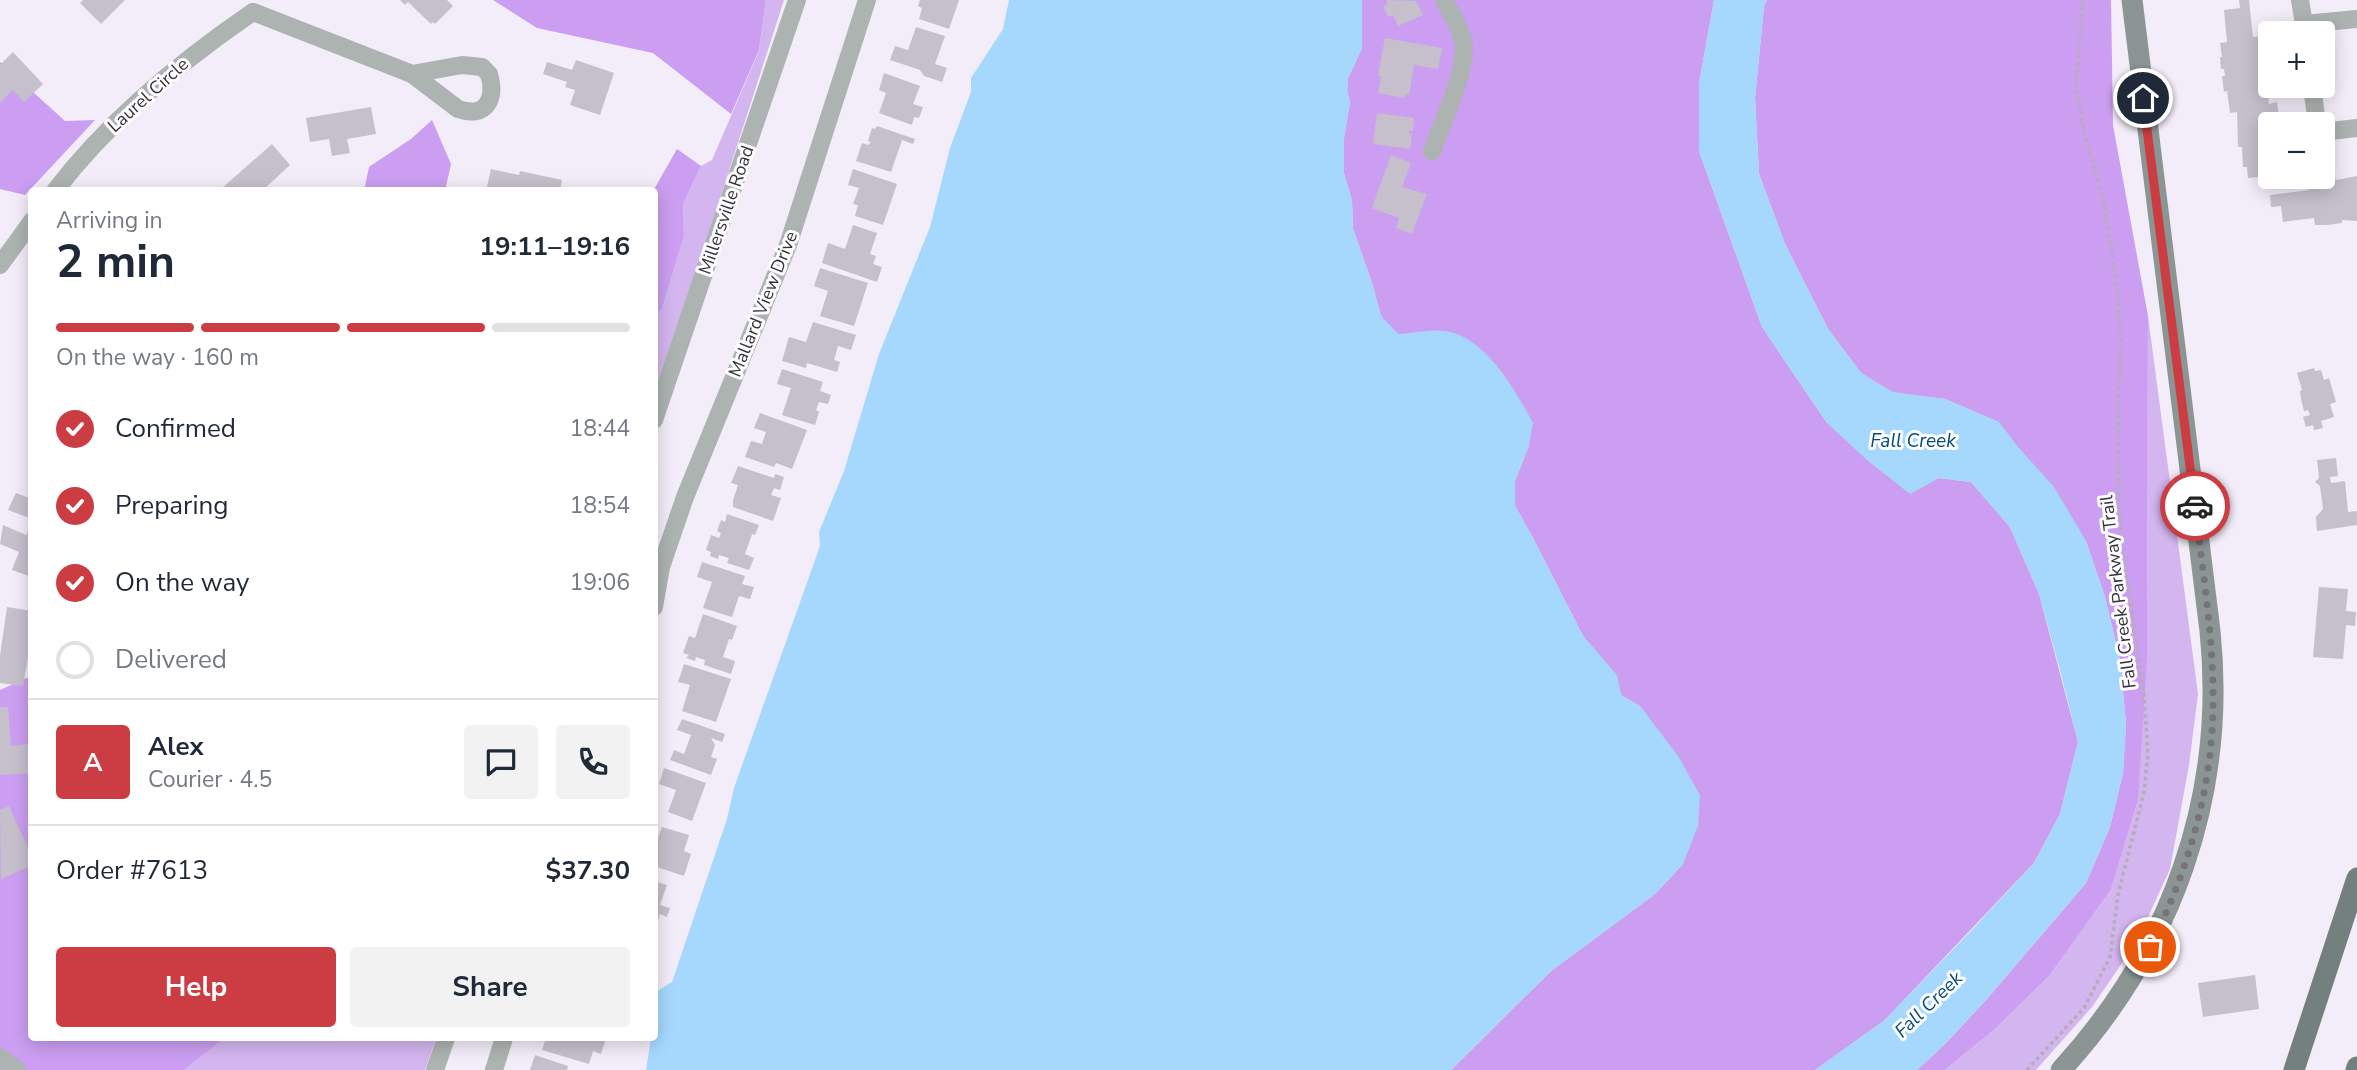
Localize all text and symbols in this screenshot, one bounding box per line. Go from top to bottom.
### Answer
map controls [2258,21,2335,189]
button: + [2258,21,2335,98]
street label: Laurel Circle [102,52,194,138]
pin [2113,68,2173,128]
icon: home [2124,79,2162,117]
button: − [2258,112,2335,189]
street label: Millersville Road [693,142,759,278]
text: Arriving in [56,205,163,236]
street label: Mallard View Drive [723,228,803,380]
text: 19:11–19:16 [479,229,630,264]
text: 2 min [56,230,175,293]
text: On the way · 160 m [56,342,259,373]
icon: check [56,410,94,448]
text: Confirmed [115,411,236,446]
text: 18:44 [570,413,630,444]
water label: Fall Creek [1870,428,1956,454]
courier [2160,471,2230,541]
icon: check [56,487,94,525]
icon: car [2176,487,2214,525]
text: Preparing [115,488,228,523]
text: 18:54 [570,490,630,521]
street label: Fall Creek Parkway Trail [2094,493,2142,690]
icon: check [56,564,94,602]
text: On the way [115,565,249,600]
text: 19:06 [570,567,630,598]
text: Delivered [115,642,227,677]
button: chat [464,725,538,799]
button: phone [556,725,630,799]
text: Alex [148,729,204,764]
text: A [83,745,103,780]
text: Courier · 4.5 [148,764,272,795]
text: Order #7613 [56,853,208,888]
text: $37.30 [546,853,630,888]
pin [2120,917,2180,977]
icon: bag [2131,928,2169,966]
button: Help [56,947,336,1027]
button: Share [350,947,630,1027]
water label: Fall Creek [1889,965,1969,1044]

